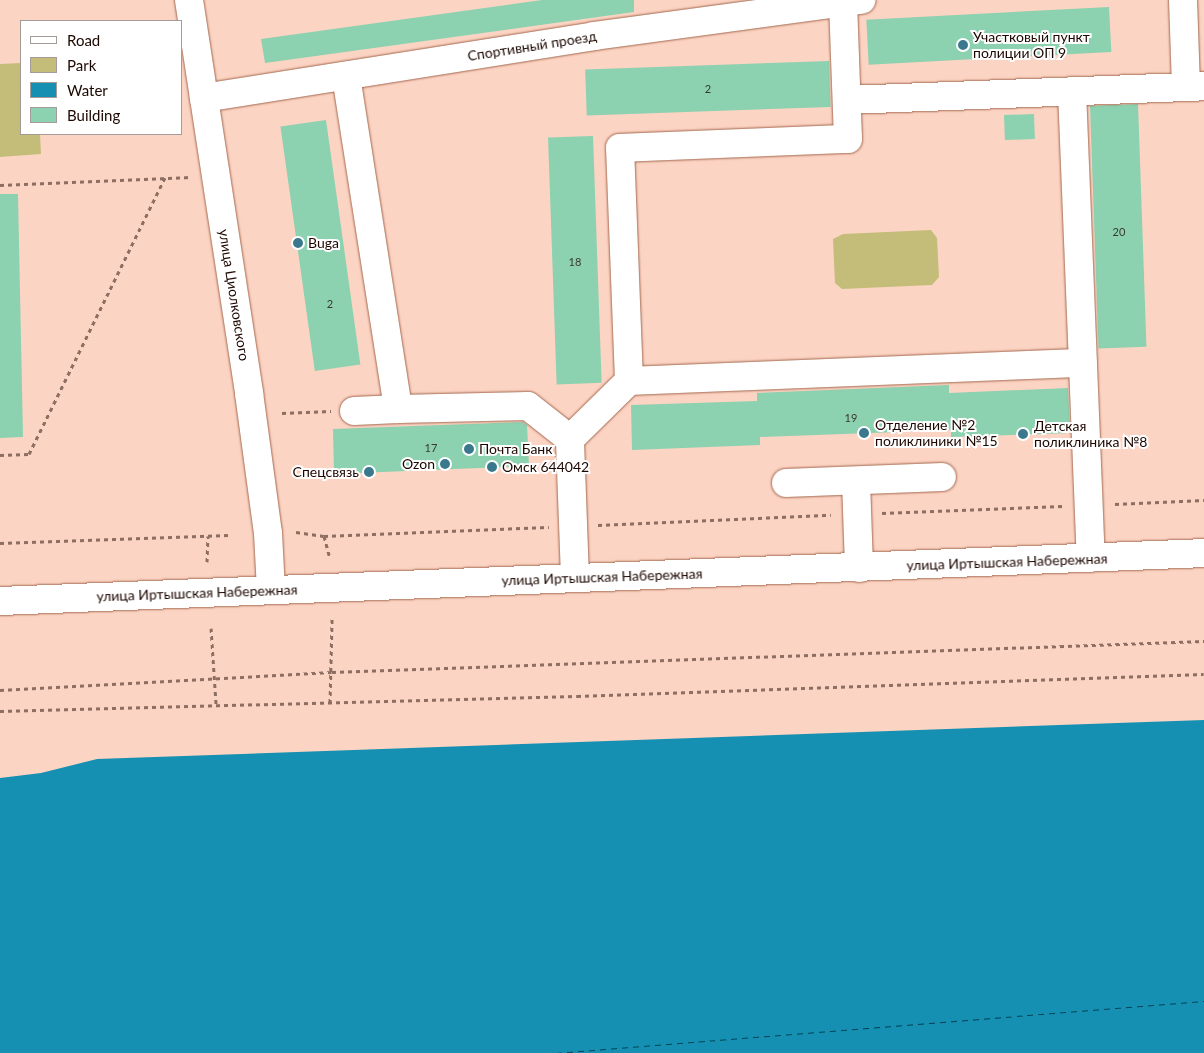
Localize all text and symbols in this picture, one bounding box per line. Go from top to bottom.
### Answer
legend [20,20,182,135]
street label: Спортивный проезд [466,28,598,64]
place label: Участковый пункт полиции ОП 9 [973,29,1090,62]
text: Road [67,31,100,49]
marker: Участковый пункт полиции ОП 9 [957,39,969,51]
text: Park [67,56,96,74]
text: Water [67,81,108,99]
house number: 2 [705,82,711,96]
text: Building [67,106,120,124]
house number: 20 [1113,225,1125,239]
street label: улица Циолковского [215,228,253,362]
place label: Buga [308,235,339,251]
marker: Buga [292,237,304,249]
house number: 18 [569,255,581,269]
house number: 2 [327,297,333,311]
house number: 19 [845,411,857,425]
place label: Отделение №2 поликлиники №15 [875,417,998,450]
place label: Детская поликлиника №8 [1034,418,1147,451]
marker: Отделение №2 поликлиники №15 [857,426,871,440]
marker: Детская поликлиника №8 [1016,427,1030,441]
house number: 17 [425,441,437,455]
place label: Почта Банк [479,441,552,457]
marker: Почта Банк [463,443,475,455]
place label: Ozon [402,456,435,472]
marker: Ozon [439,458,451,470]
place label: Омск 644042 [502,459,589,475]
marker: Омск 644042 [486,461,498,473]
place label: Спецсвязь [293,464,359,480]
marker: Спецсвязь [363,466,375,478]
street label: улица Иртышская Набережная [906,550,1108,574]
street label: улица Иртышская Набережная [501,565,703,589]
street label: улица Иртышская Набережная [96,581,298,605]

